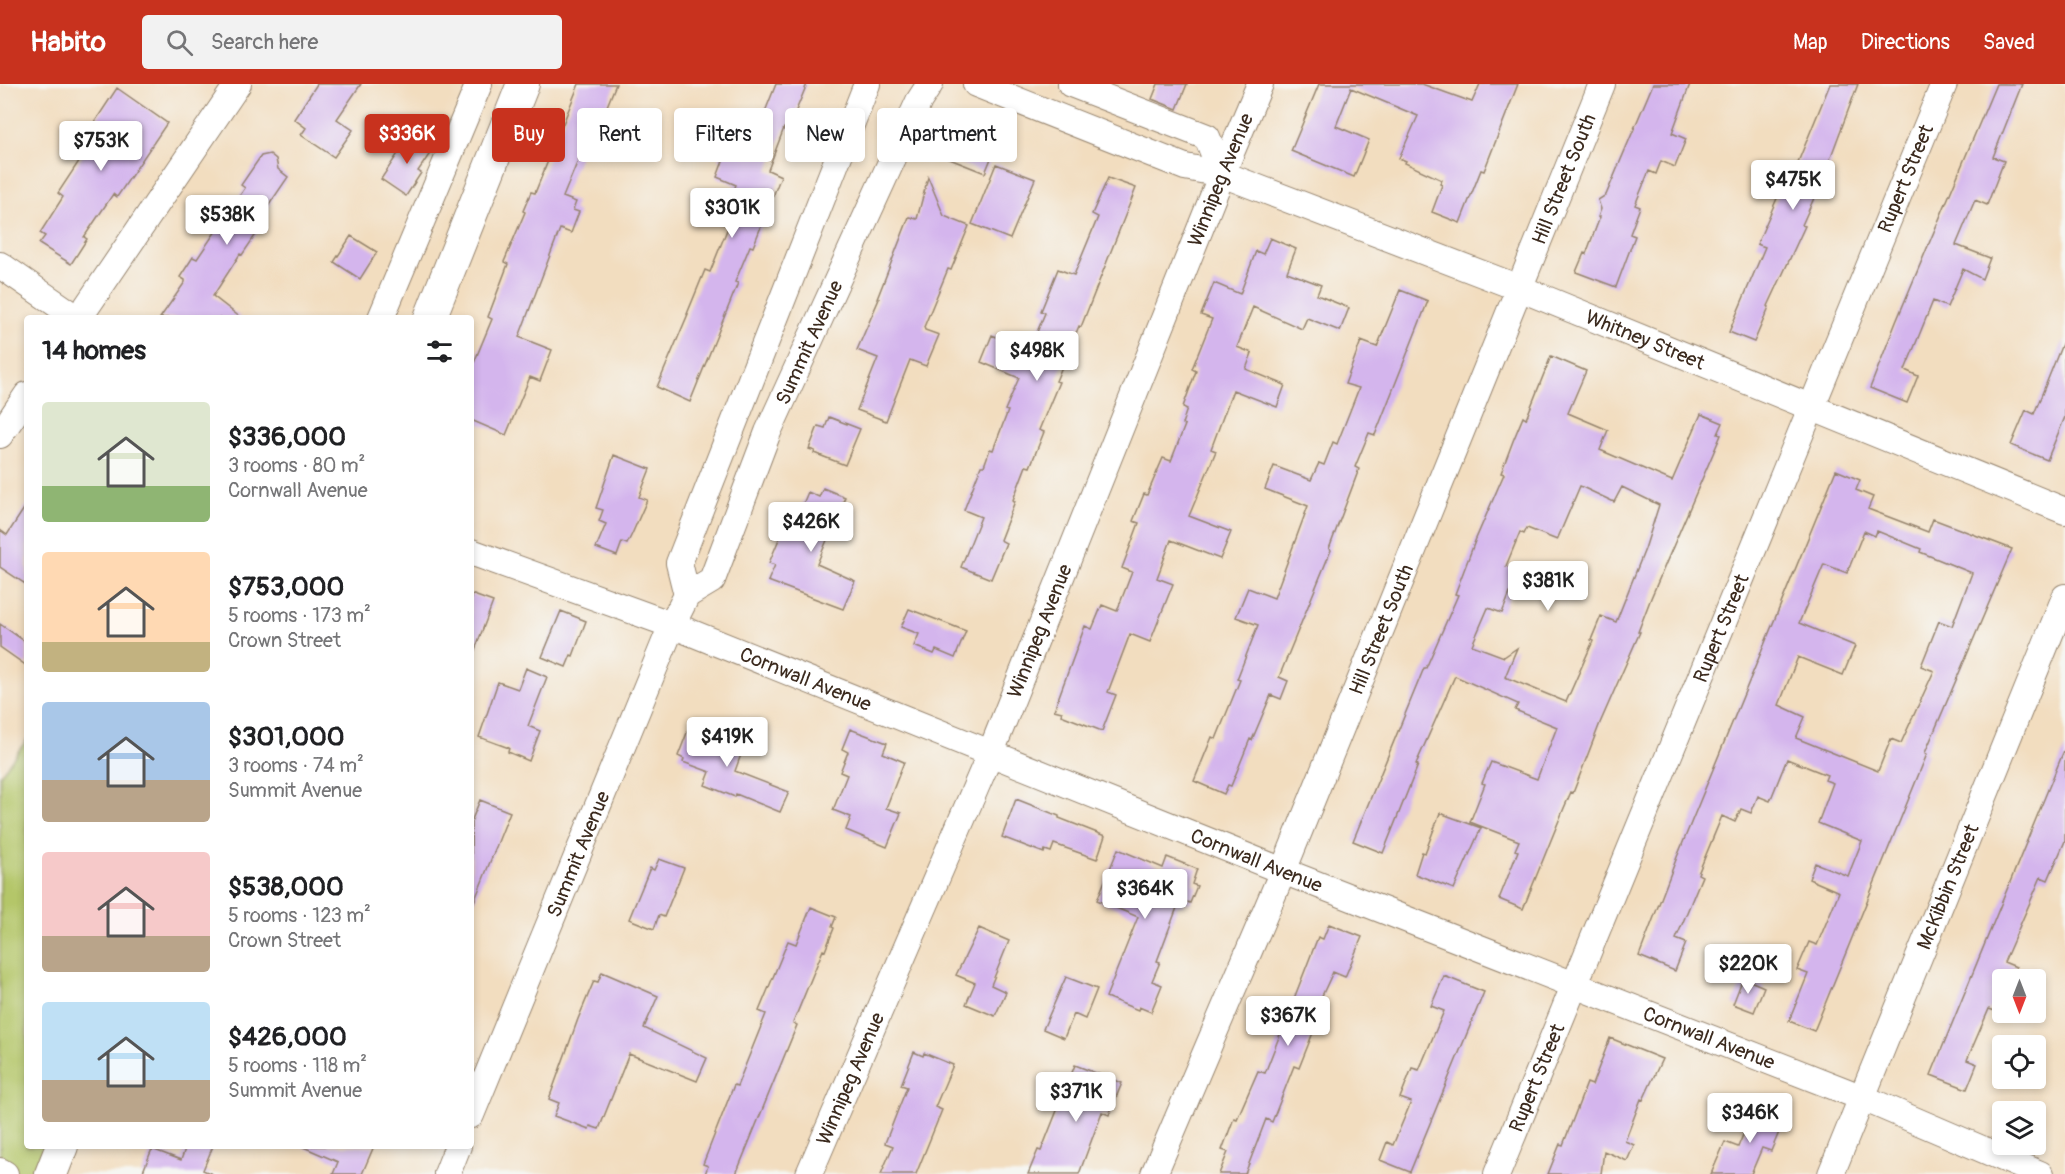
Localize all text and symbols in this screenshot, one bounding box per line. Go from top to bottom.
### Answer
search box [142,15,562,69]
text: Habito [30,25,106,60]
icon: search [163,26,196,59]
text: Search here [211,28,318,56]
text: Map [1793,29,1828,56]
text: Directions [1861,29,1950,56]
text: Saved [1983,29,2035,56]
chip: Buy [492,108,565,162]
chip: Rent [577,108,662,162]
chip: Filters [674,108,773,162]
chip: New [785,108,865,162]
chip: Apartment [877,108,1017,162]
street label: Winnipeg Avenue [1182,109,1259,250]
street label: Hill Street South [1526,110,1602,248]
pin: $336K [365,114,449,165]
street label: Rupert Street [1872,120,1939,237]
pin: $753K [59,121,143,172]
text: $336K [379,121,435,146]
text: $753K [73,128,129,153]
pin: $475K [1751,160,1835,211]
text: $475K [1765,167,1821,192]
pin: $301K [690,188,774,239]
pin: $538K [185,195,269,246]
text: $301K [704,195,760,220]
text: $538K [200,202,254,227]
street label: Summit Avenue [770,276,849,409]
street label: Whitney Street [1582,304,1709,376]
pin: $498K [995,331,1079,382]
text: 14 homes [42,335,146,367]
icon: filters [423,335,456,368]
text: $498K [1010,338,1064,363]
text: $336,000 [228,421,346,453]
icon: home [90,426,162,498]
text: 3 rooms · 80 m² [228,453,365,478]
text: Cornwall Avenue [228,478,368,503]
pin: $426K [769,502,853,553]
text: $426K [782,509,840,534]
street label: Winnipeg Avenue [1002,560,1078,702]
street label: Hill Street South [1344,561,1419,699]
pin: $381K [1506,561,1590,612]
text: $381K [1522,568,1574,593]
street label: Rupert Street [1688,570,1755,686]
text: $753,000 [228,571,344,603]
icon: home [90,576,162,648]
text: 5 rooms · 173 m² [228,603,371,628]
text: Crown Street [228,628,341,653]
street label: Cornwall Avenue [736,642,875,717]
pin: $419K [685,717,769,768]
text: $301,000 [228,721,344,753]
text: $419K [701,724,753,749]
icon: home [90,726,162,798]
text: 3 rooms · 74 m² [228,753,364,778]
text: Summit Avenue [228,778,362,803]
street label: Summit Avenue [541,787,616,921]
street label: McKibbin Street [1911,820,1985,953]
street label: Cornwall Avenue [1187,823,1326,898]
pin: $364K [1103,869,1187,920]
text: $538,000 [228,871,344,903]
icon: home [90,876,162,948]
text: $364K [1116,876,1174,901]
text: 5 rooms · 123 m² [228,903,371,928]
text: Crown Street [228,928,341,953]
pin: $220K [1706,944,1790,995]
text: $220K [1719,951,1777,976]
north arrow [1992,969,2046,1023]
map controls [1992,969,2046,1155]
pin: $367K [1246,996,1330,1047]
street label: Cornwall Avenue [1639,1001,1779,1075]
text: $367K [1260,1003,1316,1028]
street label: Winnipeg Avenue [811,1008,890,1149]
street label: Rupert Street [1504,1019,1571,1136]
text: $426,000 [228,1021,347,1053]
icon: home [90,1026,162,1098]
button: locate [1992,1035,2046,1089]
text: 5 rooms · 118 m² [228,1053,367,1078]
pin: $371K [1034,1072,1118,1123]
text: Summit Avenue [228,1078,362,1103]
text: $371K [1050,1079,1102,1104]
pin: $346K [1708,1093,1792,1144]
text: $346K [1721,1100,1779,1125]
button: layers [1992,1101,2046,1155]

